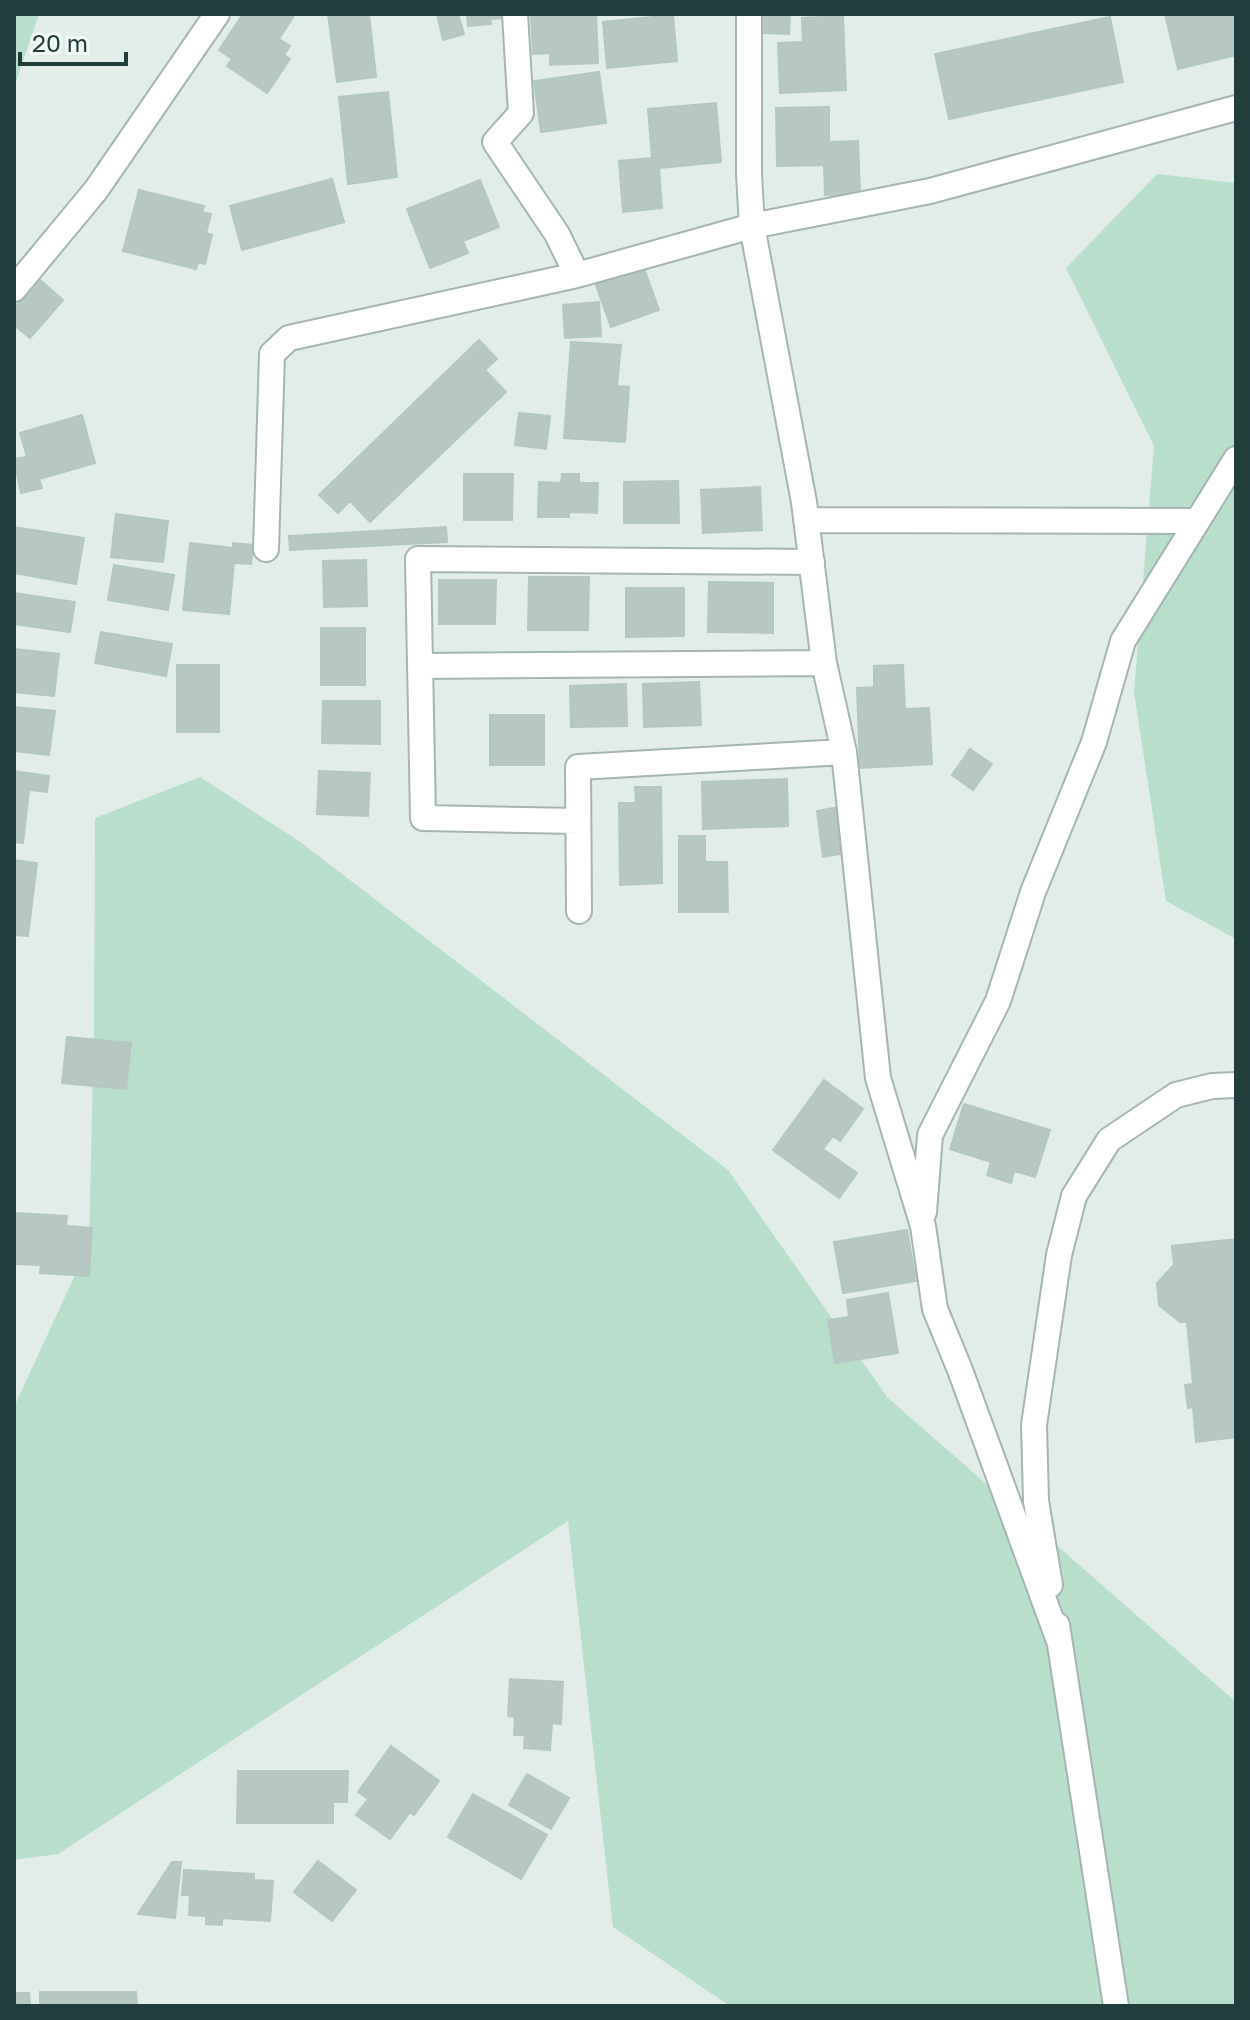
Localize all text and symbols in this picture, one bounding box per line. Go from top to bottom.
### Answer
scale bar [20,16,126,66]
text: 20 m [32,28,88,57]

